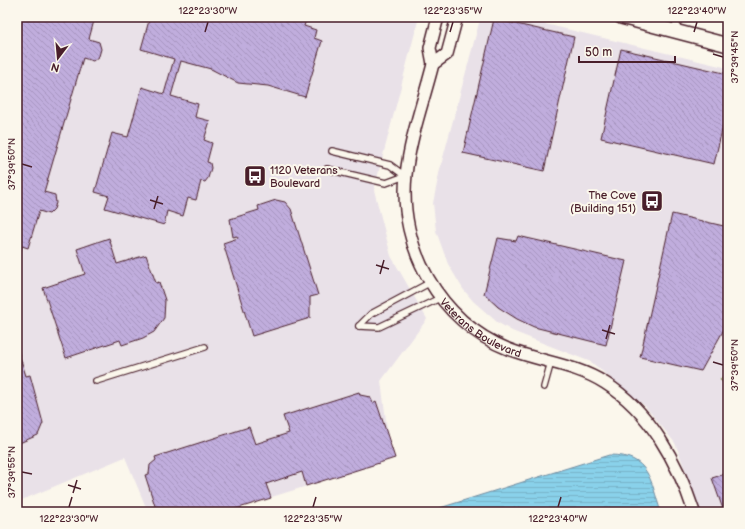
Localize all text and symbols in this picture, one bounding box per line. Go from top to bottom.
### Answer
text: 122°23'30"W [179,5,237,17]
text: 122°23'35"W [424,5,482,17]
text: 122°23'40"W [668,5,726,17]
text: 37°39'45"N [729,31,741,83]
north arrow [38,38,78,78]
scale bar [579,38,675,64]
text: 50 m [585,45,612,60]
text: N [50,60,61,75]
text: 37°39'50"N [6,138,18,190]
bus stop icon: 1120 Veterans Boulevard [242,163,268,189]
place label: 1120 Veterans Boulevard [270,164,338,190]
bus stop icon: The Cove (Building 151) [639,188,665,214]
place label: The Cove (Building 151) [570,189,636,215]
street label: Veterans Boulevard [437,295,523,360]
text: 37°39'50"N [729,339,741,391]
text: 37°39'55"N [6,446,18,498]
text: 122°23'30"W [40,513,98,525]
text: 122°23'35"W [284,513,342,525]
text: 122°23'40"W [529,513,587,525]

